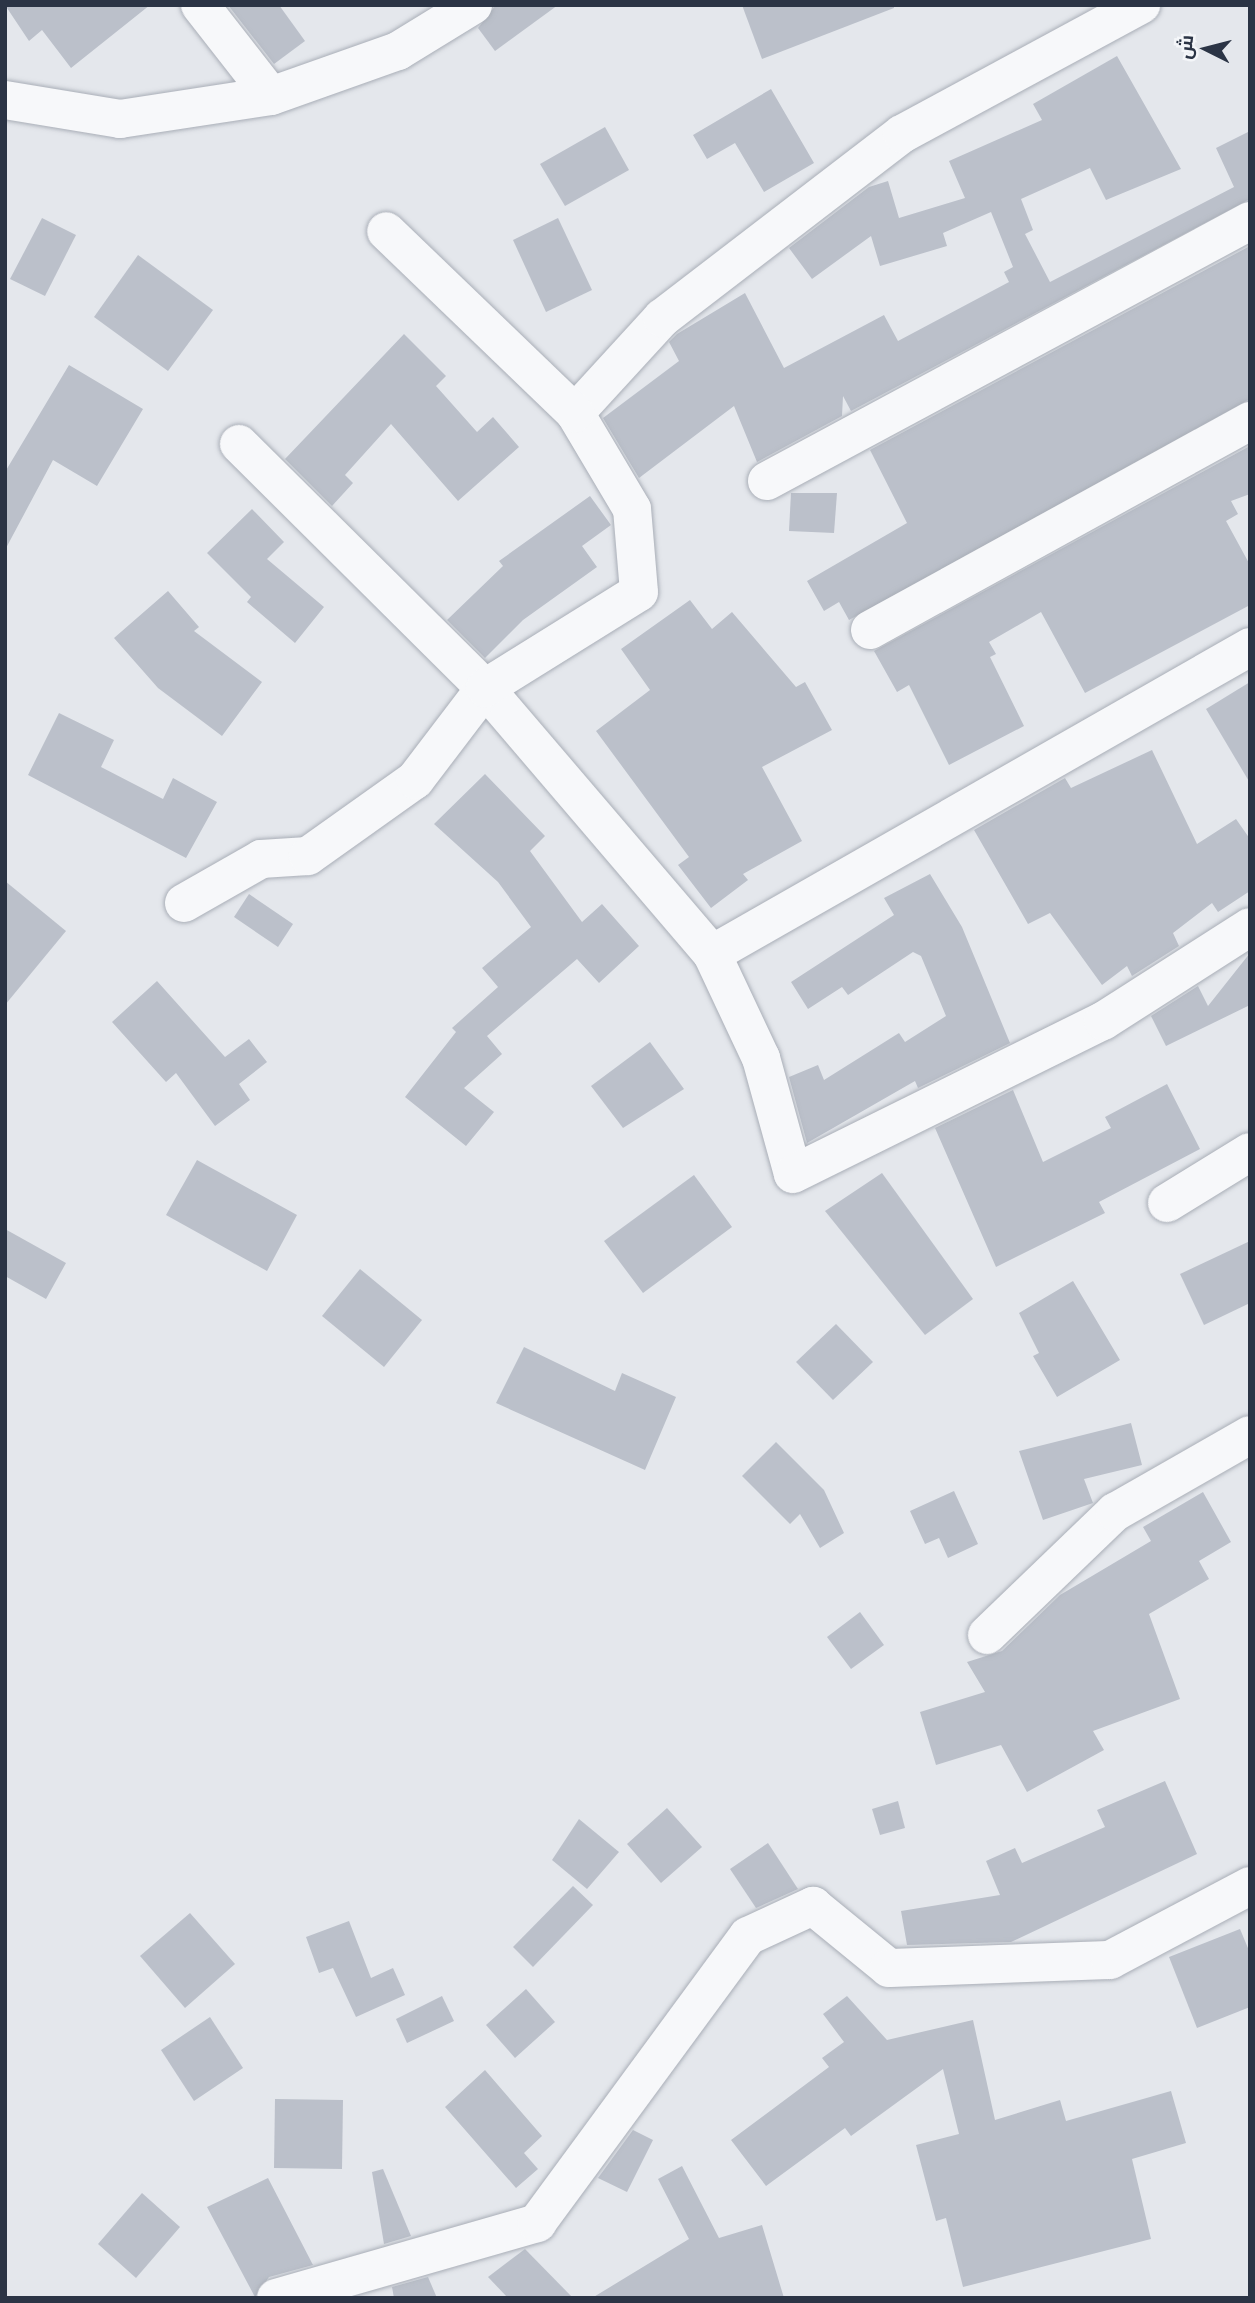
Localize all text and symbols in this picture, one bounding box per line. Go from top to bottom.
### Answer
north arrow [1171,14,1241,84]
text: ش [1171,33,1199,60]

